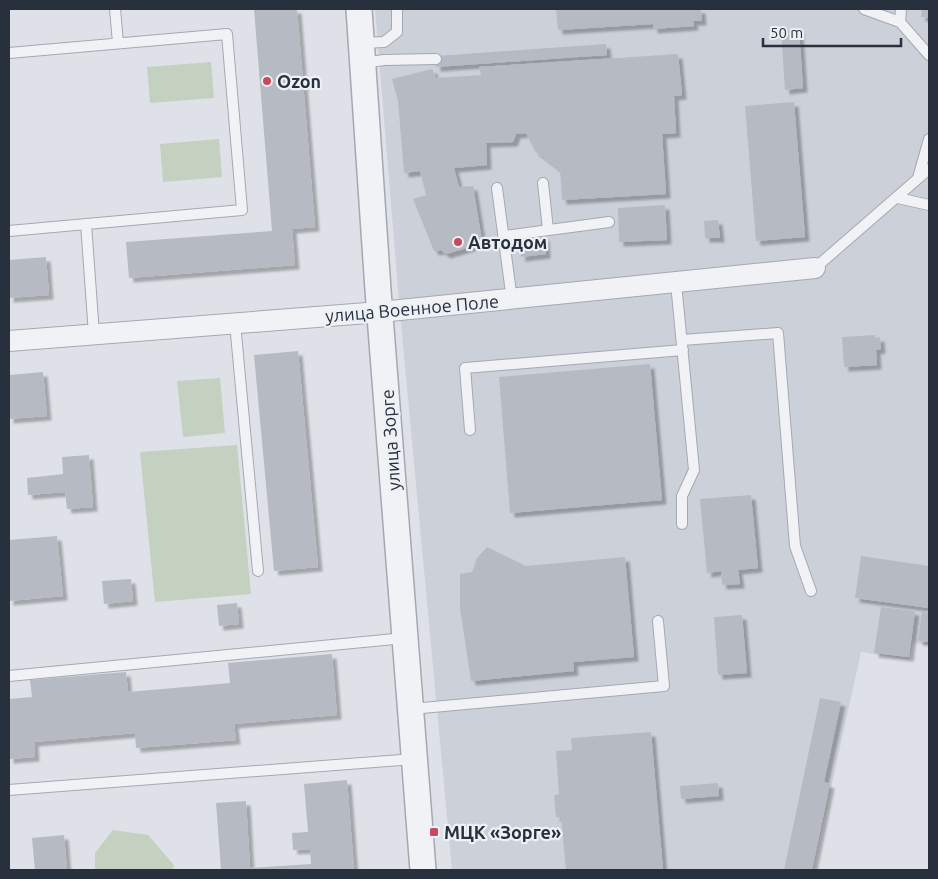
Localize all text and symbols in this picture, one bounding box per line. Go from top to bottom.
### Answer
scale bar [763,15,900,47]
text: 50 m [770,24,803,41]
place label: Ozon [277,71,321,91]
marker: Ozon [261,75,273,87]
place label: Автодом [468,232,547,252]
marker: Автодом [452,236,464,248]
street label: улица Военное Поле [324,290,500,326]
street label: улица Зорге [376,389,404,491]
place label: МЦК «Зорге» [444,822,561,842]
marker: МЦК «Зорге» [428,826,440,838]

